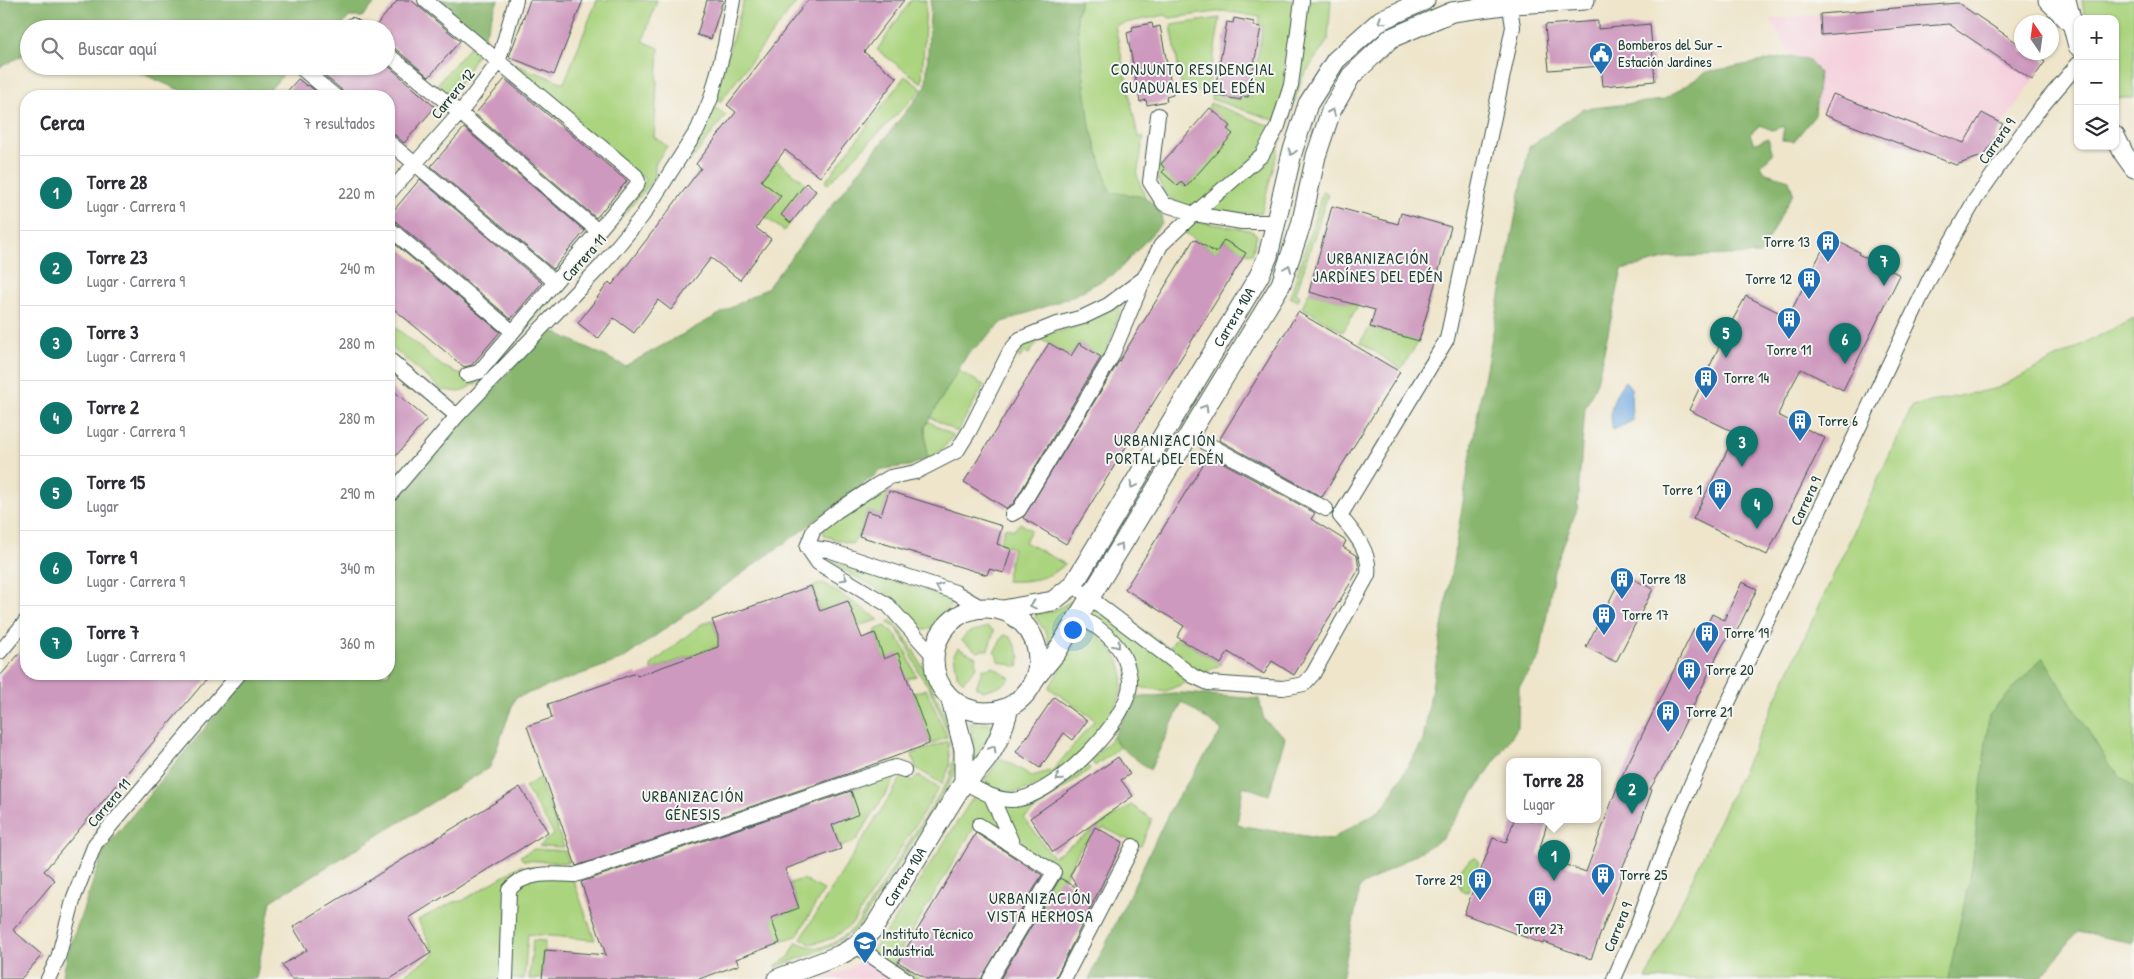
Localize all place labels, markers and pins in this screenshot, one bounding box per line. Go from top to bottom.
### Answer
place label: Bomberos del Sur - Estación Jardines [1618,34,1722,72]
public building icon: Bomberos del Sur - Estación Jardines [1588,41,1614,75]
building icon: Torre 13 [1815,229,1841,263]
place label: Torre 13 [1764,231,1810,252]
pin: 7 [1868,245,1900,286]
building icon: Torre 12 [1796,266,1822,300]
place label: Torre 12 [1745,268,1792,289]
building icon: Torre 11 [1776,306,1802,340]
pin: 5 [1710,317,1742,358]
pin: 6 [1829,323,1861,364]
place label: Torre 11 [1767,339,1811,360]
building icon: Torre 14 [1693,365,1719,399]
place label: Torre 14 [1724,367,1769,388]
building icon: Torre 6 [1787,408,1813,442]
place label: Torre 6 [1818,410,1858,431]
pin: 3 [1726,426,1758,467]
building icon: Torre 1 [1707,477,1733,511]
place label: Torre 1 [1663,479,1702,500]
pin: 4 [1741,488,1773,529]
building icon: Torre 18 [1609,566,1635,600]
place label: Torre 18 [1640,568,1686,589]
building icon: Torre 17 [1591,602,1617,636]
place label: Torre 17 [1622,604,1669,625]
building icon: Torre 19 [1694,620,1720,654]
place label: Torre 19 [1724,622,1769,643]
building icon: Torre 20 [1676,657,1702,691]
place label: Torre 20 [1706,659,1754,680]
building icon: Torre 21 [1655,699,1681,733]
place label: Torre 21 [1686,701,1733,722]
pin: 2 [1616,773,1648,814]
pin: 1 [1538,840,1570,881]
building icon: Torre 25 [1590,862,1616,896]
place label: Torre 25 [1620,864,1668,885]
building icon: Torre 29 [1467,867,1493,901]
place label: Torre 29 [1415,869,1462,890]
building icon: Torre 27 [1527,885,1553,919]
place label: Torre 27 [1516,918,1564,939]
place label: Instituto Técnico Industrial [882,923,973,961]
school or university icon: Instituto Técnico Industrial [852,930,878,964]

